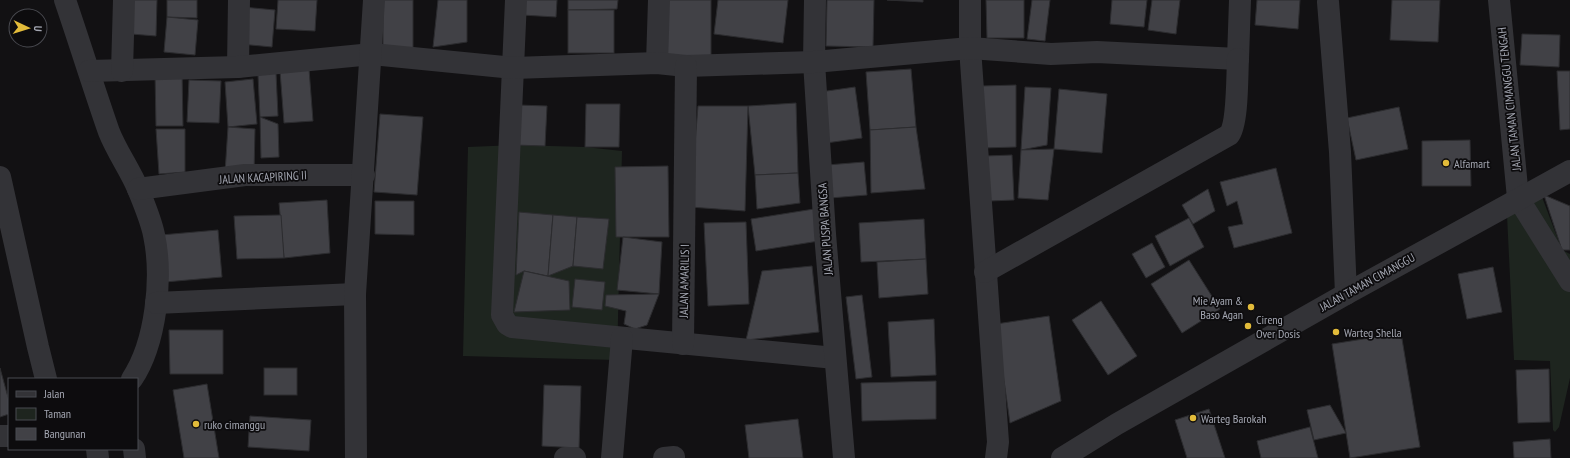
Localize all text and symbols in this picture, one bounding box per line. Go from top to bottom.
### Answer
north arrow [8,8,48,48]
text: U [31,25,45,32]
street label: JALAN TAMAN CIMANGGU TENGAH [1494,27,1524,172]
place label: Alfamart [1454,156,1491,171]
marker: Alfamart [1441,158,1451,168]
street label: JALAN KACAPIRING II [218,167,307,187]
street label: JALAN PUSPA BANGSA [814,182,836,277]
street label: JALAN AMARILIS I [676,244,692,319]
street label: JALAN TAMAN CIMANGGU [1316,250,1417,315]
place label: Mie Ayam & Baso Agan [1193,293,1243,322]
marker: Mie Ayam & Baso Agan [1246,302,1256,312]
place label: Cireng Over Dosis [1256,312,1300,341]
marker: Cireng Over Dosis [1243,321,1253,331]
place label: Warteg Shella [1344,325,1402,340]
marker: Warteg Shella [1331,327,1341,337]
legend [8,378,138,450]
text: Jalan [43,386,65,401]
text: Taman [44,406,71,421]
place label: Warteg Barokah [1201,411,1267,426]
marker: Warteg Barokah [1188,413,1198,423]
place label: ruko cimanggu [204,417,265,432]
marker: ruko cimanggu [191,419,201,429]
text: Bangunan [44,426,85,441]

